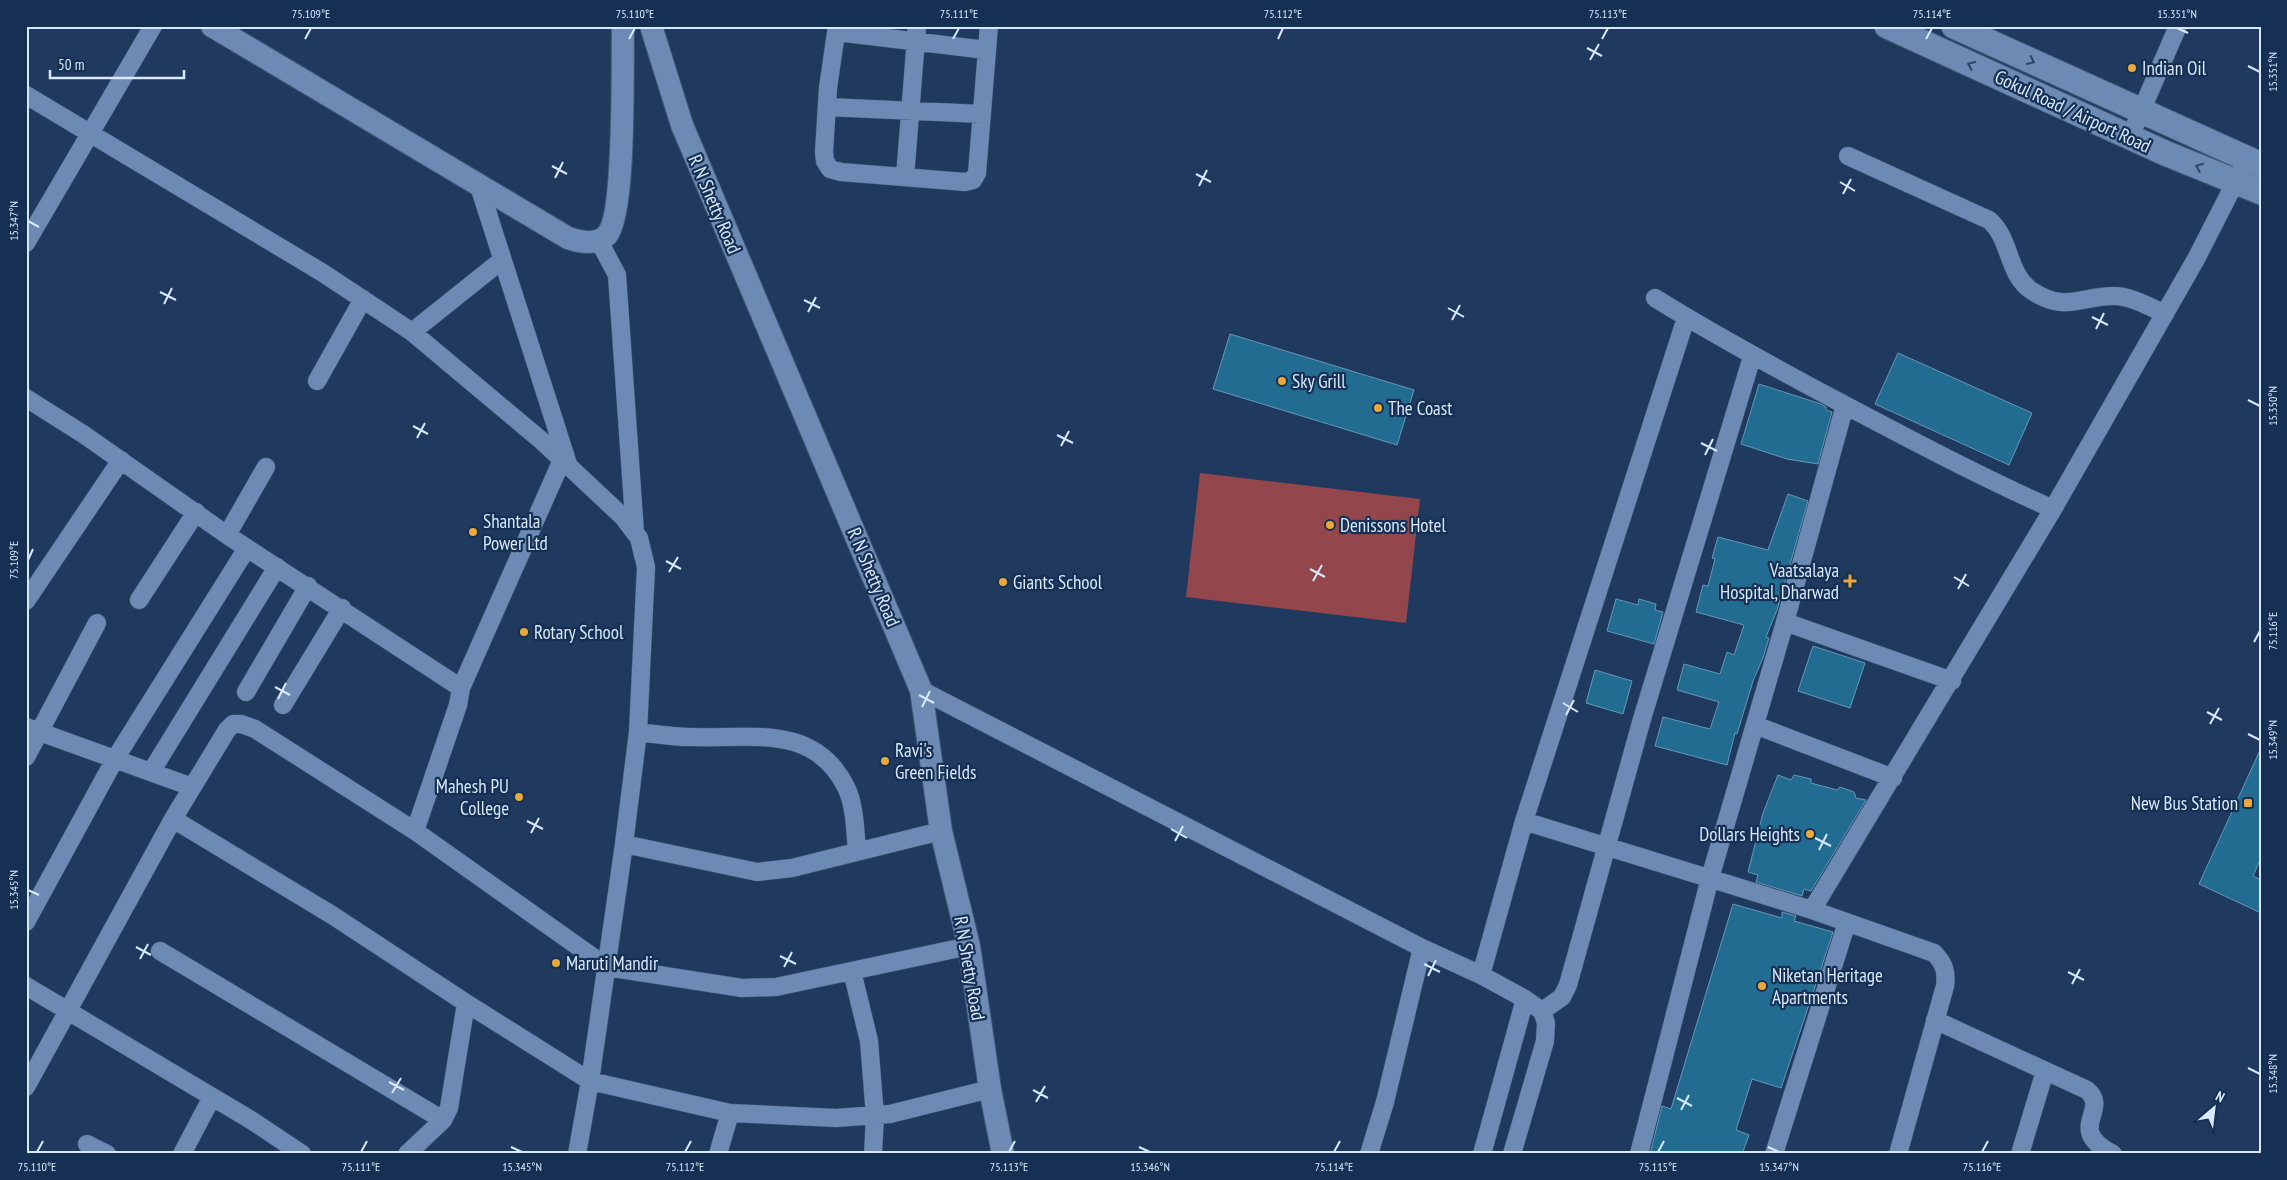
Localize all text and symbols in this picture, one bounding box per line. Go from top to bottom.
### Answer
text: 75.109°E [292,6,330,21]
text: 75.110°E [616,6,654,21]
text: 75.111°E [940,6,978,21]
text: 75.112°E [1264,6,1302,21]
text: 75.113°E [1589,6,1627,21]
text: 75.114°E [1913,6,1951,21]
text: 15.351°N [2157,6,2197,21]
scale bar [50,48,184,80]
text: 15.351°N [2265,52,2280,92]
text: 50 m [58,55,84,74]
one-way arrow [2026,55,2035,65]
place label: Indian Oil [2142,56,2207,80]
one-way arrow [1967,60,1976,71]
marker: Indian Oil [2126,62,2138,74]
street label: Gokul Road / Airport Road [1991,64,2155,158]
street label: R N Shetty Road [683,151,747,257]
one-way arrow [2195,163,2204,173]
text: 15.347°N [6,201,21,241]
place label: Sky Grill [1292,369,1346,393]
marker: Sky Grill [1276,375,1288,387]
text: 15.350°N [2265,386,2280,426]
place label: The Coast [1388,396,1453,420]
marker: The Coast [1372,402,1384,414]
place label: Shantala Power Ltd [483,509,548,555]
place label: Denissons Hotel [1340,513,1446,537]
marker: Denissons Hotel [1324,519,1336,531]
street label: R N Shetty Road [842,524,906,630]
marker: Shantala Power Ltd [467,526,479,538]
text: 75.109°E [6,541,21,579]
place label: Vaatsalaya Hospital, Dharwad [1720,558,1839,604]
place label: Giants School [1013,570,1103,594]
marker: Vaatsalaya Hospital, Dharwad [1843,574,1857,588]
marker: Giants School [997,576,1009,588]
text: 75.116°E [2265,612,2280,650]
place label: Rotary School [534,620,624,644]
marker: Rotary School [518,626,530,638]
text: 15.349°N [2265,720,2280,760]
place label: Ravi's Green Fields [895,738,976,784]
marker: Ravi's Green Fields [879,755,891,767]
place label: Mahesh PU College [436,774,509,820]
marker: Mahesh PU College [513,791,525,803]
place label: New Bus Station [2131,791,2238,815]
marker: New Bus Station [2242,797,2254,809]
place label: Dollars Heights [1699,822,1800,846]
marker: Dollars Heights [1804,828,1816,840]
text: 15.345°N [6,870,21,910]
street label: R N Shetty Road [949,914,991,1022]
place label: Maruti Mandir [566,951,659,975]
marker: Maruti Mandir [550,957,562,969]
place label: Niketan Heritage Apartments [1772,963,1883,1009]
marker: Niketan Heritage Apartments [1756,980,1768,992]
text: 15.348°N [2265,1054,2280,1094]
north arrow [2190,1082,2240,1132]
text: N [2213,1087,2228,1106]
text: 75.110°E [18,1159,56,1174]
text: 75.111°E [342,1159,380,1174]
text: 15.345°N [502,1159,542,1174]
text: 75.112°E [666,1159,704,1174]
text: 75.113°E [990,1159,1028,1174]
text: 15.346°N [1130,1159,1170,1174]
text: 75.114°E [1315,1159,1353,1174]
text: 75.115°E [1639,1159,1677,1174]
text: 15.347°N [1759,1159,1799,1174]
text: 75.116°E [1963,1159,2001,1174]

